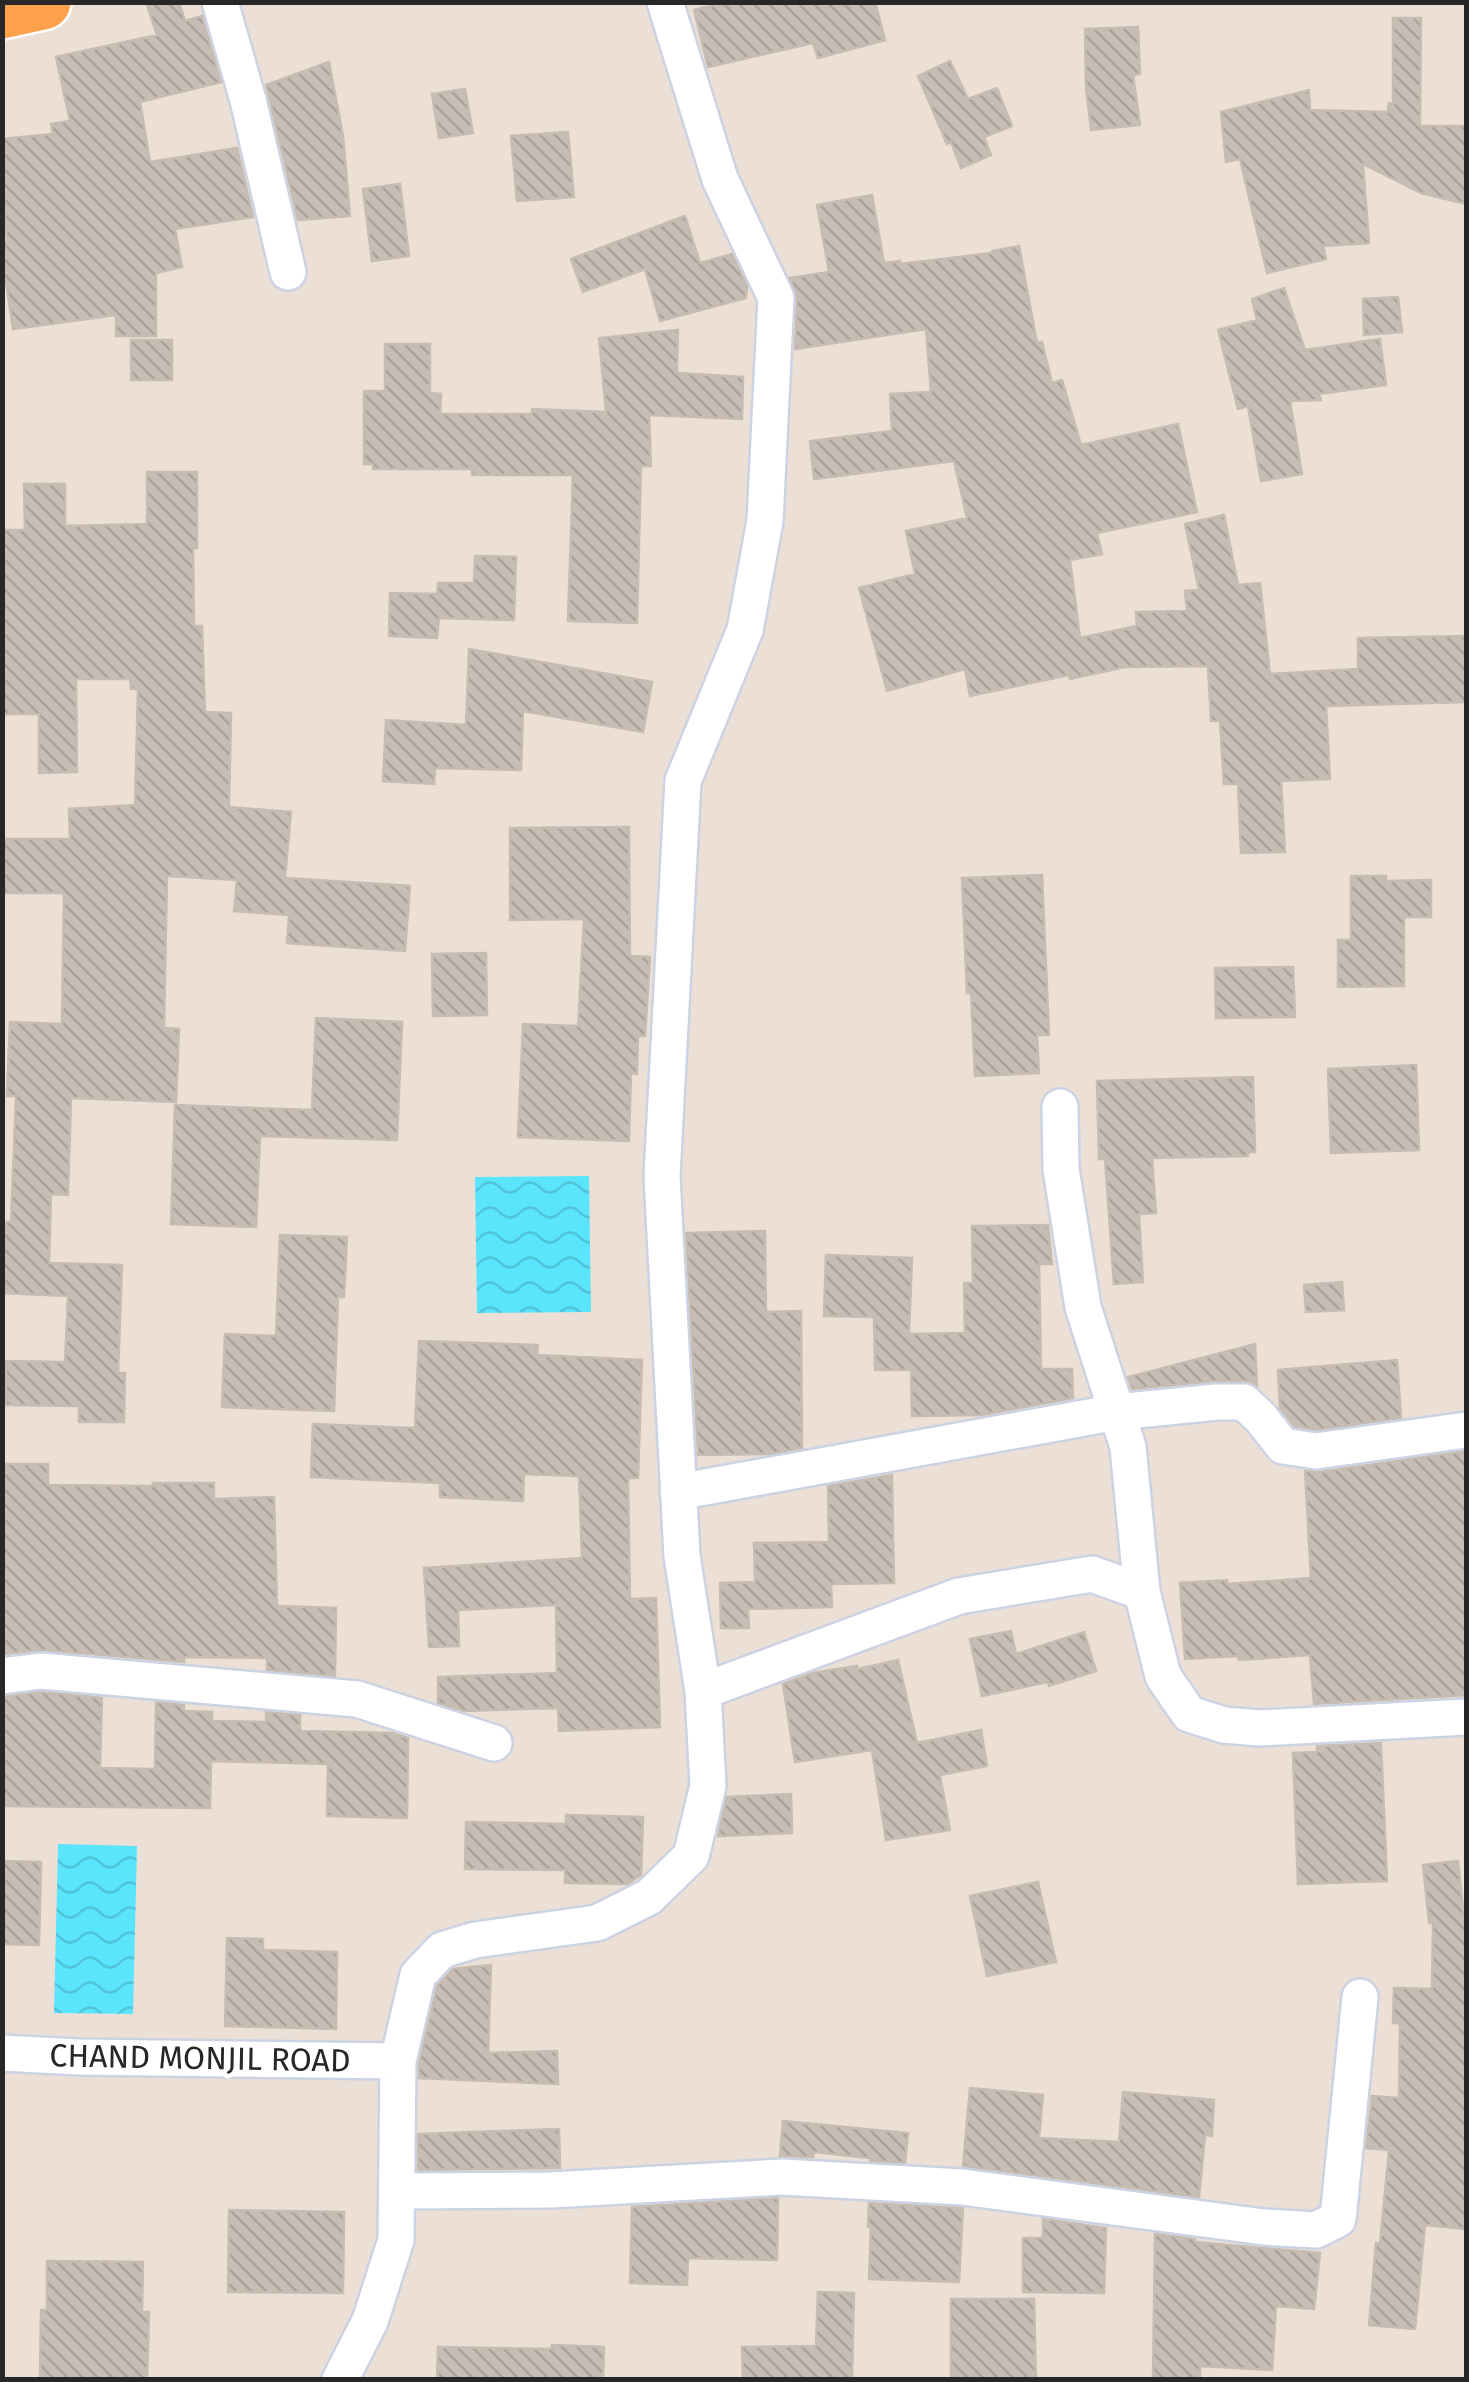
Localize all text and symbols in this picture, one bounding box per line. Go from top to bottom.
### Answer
street label: CHAND MONJIL ROAD [49,2036,351,2080]

